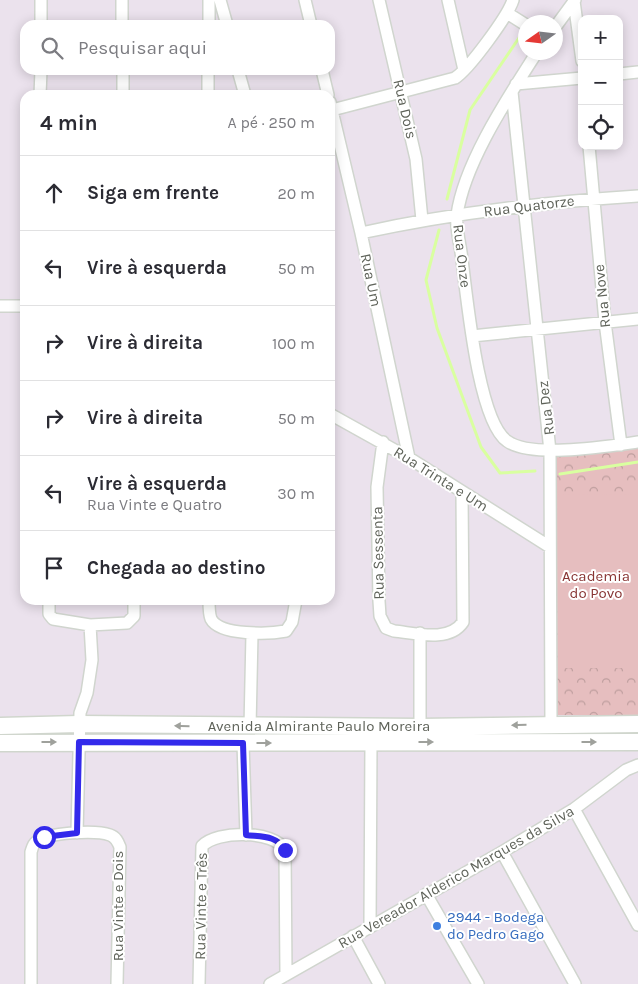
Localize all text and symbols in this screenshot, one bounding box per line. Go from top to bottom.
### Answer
north arrow [518,15,563,60]
map controls [578,15,623,150]
button: + [578,15,623,60]
search box [20,20,335,75]
icon: search [38,34,66,62]
text: Pesquisar aqui [78,37,207,59]
button: − [578,60,623,105]
street label: Rua Dois [389,77,421,141]
button: locate [578,105,623,150]
text: 4 min [40,111,98,135]
text: A pé · 250 m [227,113,315,132]
icon: ahead [40,179,68,207]
text: Siga em frente [87,182,219,204]
text: 20 m [277,184,315,203]
street label: Rua Quatorze [483,192,575,220]
street label: Rua Onze [449,223,475,289]
street label: Rua Um [357,252,385,308]
icon: left [40,254,68,282]
text: Vire à esquerda [87,257,227,279]
text: 50 m [278,259,315,278]
street label: Rua Nove [590,263,614,329]
icon: right [40,329,68,357]
text: Vire à direita [87,332,203,354]
text: 100 m [272,334,315,353]
street label: Rua Dez [534,380,558,436]
icon: right [40,404,68,432]
text: Vire à direita [87,407,203,429]
text: 50 m [278,409,315,428]
street label: Rua Trinta e Um [390,443,492,515]
text: Vire à esquerda [87,473,227,495]
icon: left [40,479,68,507]
text: 30 m [277,484,315,503]
text: Rua Vinte e Quatro [87,495,222,514]
street label: Rua Sessenta [368,506,388,600]
icon: arrive [40,554,68,582]
text: Chegada ao destino [87,557,265,579]
park label: Academia do Povo [562,567,630,602]
street label: Avenida Almirante Paulo Moreira [208,717,430,735]
one-way arrow [174,722,190,730]
one-way arrow [511,722,527,730]
one-way arrow [41,738,57,746]
one-way arrow [418,738,434,746]
one-way arrow [581,738,597,746]
one-way arrow [256,739,272,747]
street label: Rua Vereador Alderico Marques da Silva [335,802,577,952]
route start [33,826,56,849]
route end [274,839,297,862]
street label: Rua Vinte e Dois [109,851,127,961]
street label: Rua Vinte e Três [191,852,211,960]
place label: 2944 - Bodega do Pedro Gago [447,908,544,943]
marker: 2944 - Bodega do Pedro Gago [431,920,443,932]

